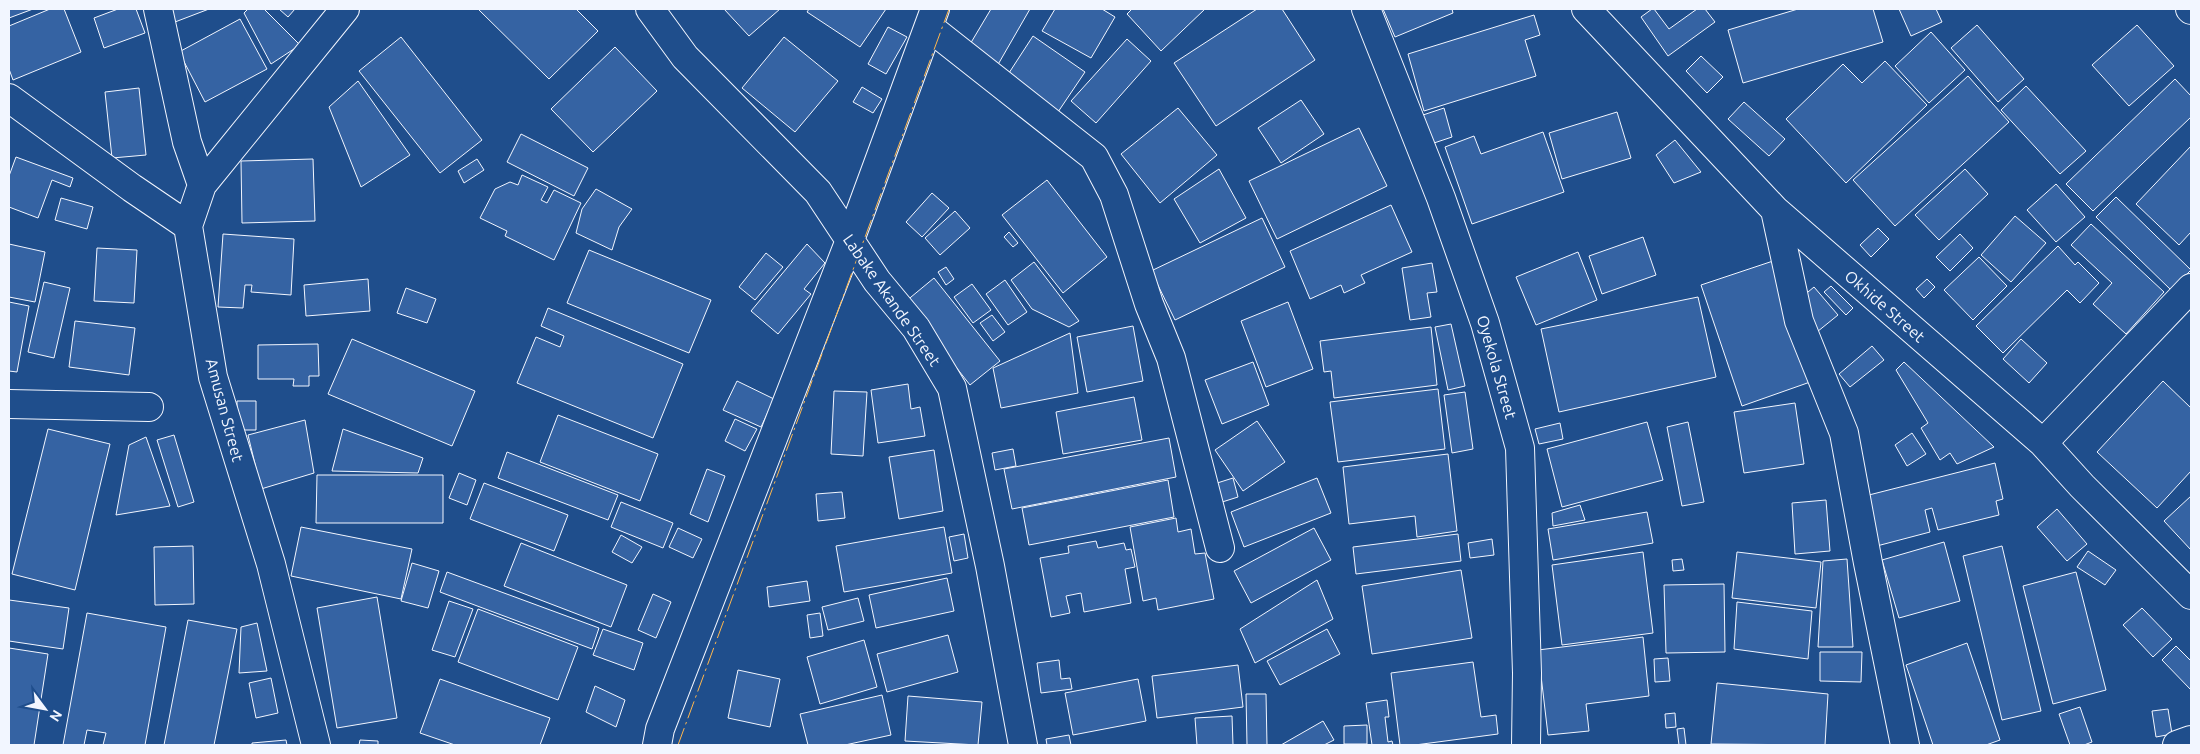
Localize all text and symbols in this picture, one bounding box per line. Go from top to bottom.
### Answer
street label: Labake Akande Street [840,231,945,370]
street label: Okhide Street [1841,266,1929,346]
street label: Oyekola Street [1474,313,1521,422]
street label: Amusan Street [203,356,248,464]
north arrow [20,684,70,734]
text: N [46,707,66,725]

